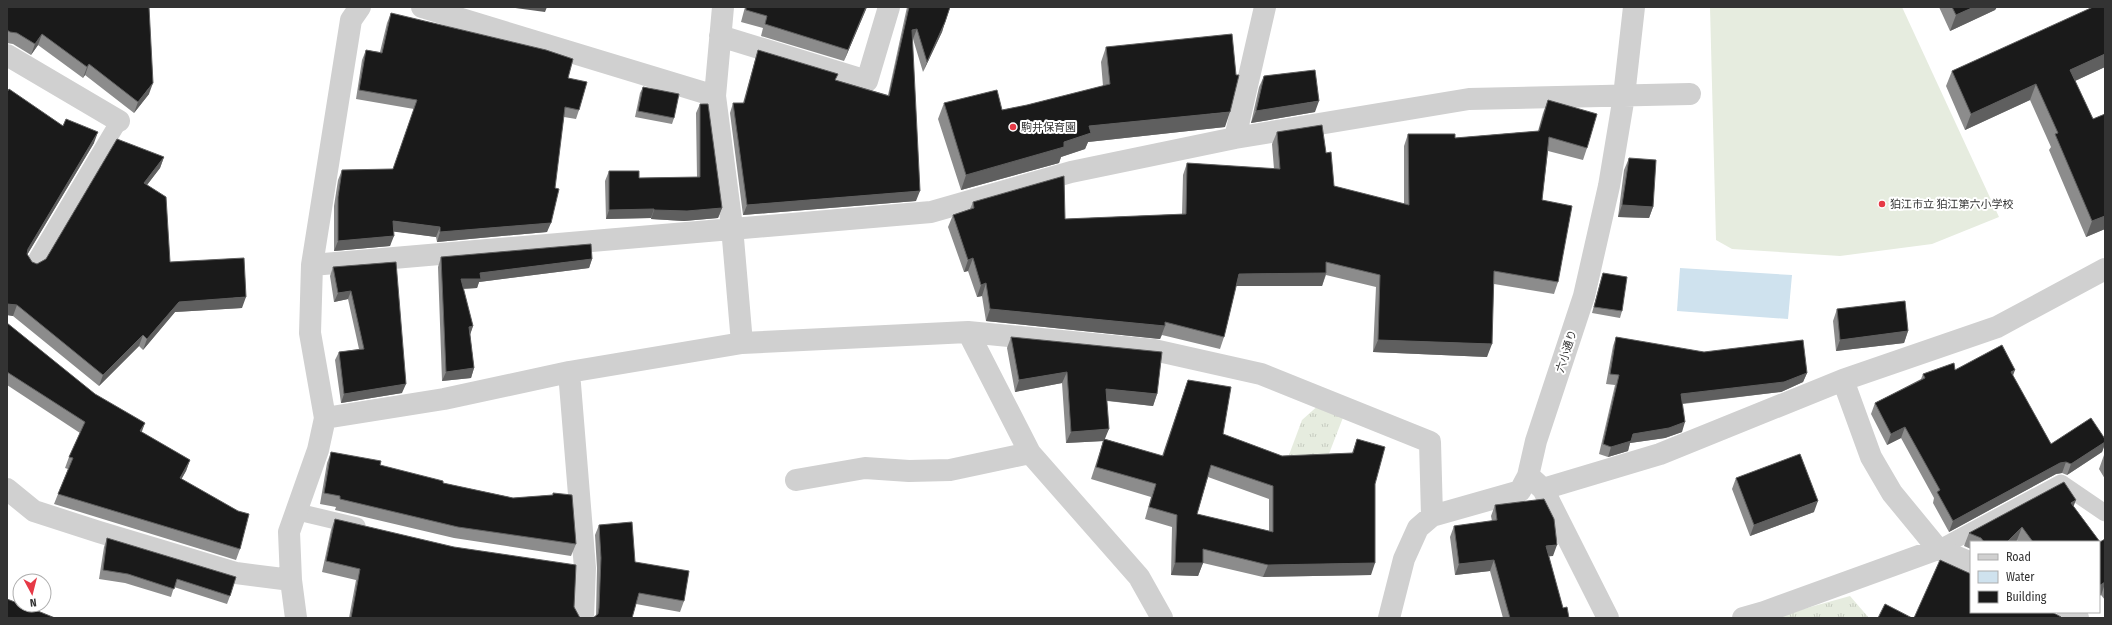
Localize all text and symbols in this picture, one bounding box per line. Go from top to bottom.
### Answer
place label: 駒井保育園 [1021,121,1076,134]
marker: 駒井保育園 [1008,122,1018,132]
place label: 狛江市立 狛江第六小学校 [1890,198,2014,211]
marker: 狛江市立 狛江第六小学校 [1877,199,1887,209]
street label: 六小通り [1553,328,1579,374]
legend [1970,541,2100,613]
text: Road [2006,550,2031,564]
text: Water [2006,570,2035,584]
north arrow [12,573,52,613]
text: Building [2006,590,2047,604]
text: N [29,596,37,609]

